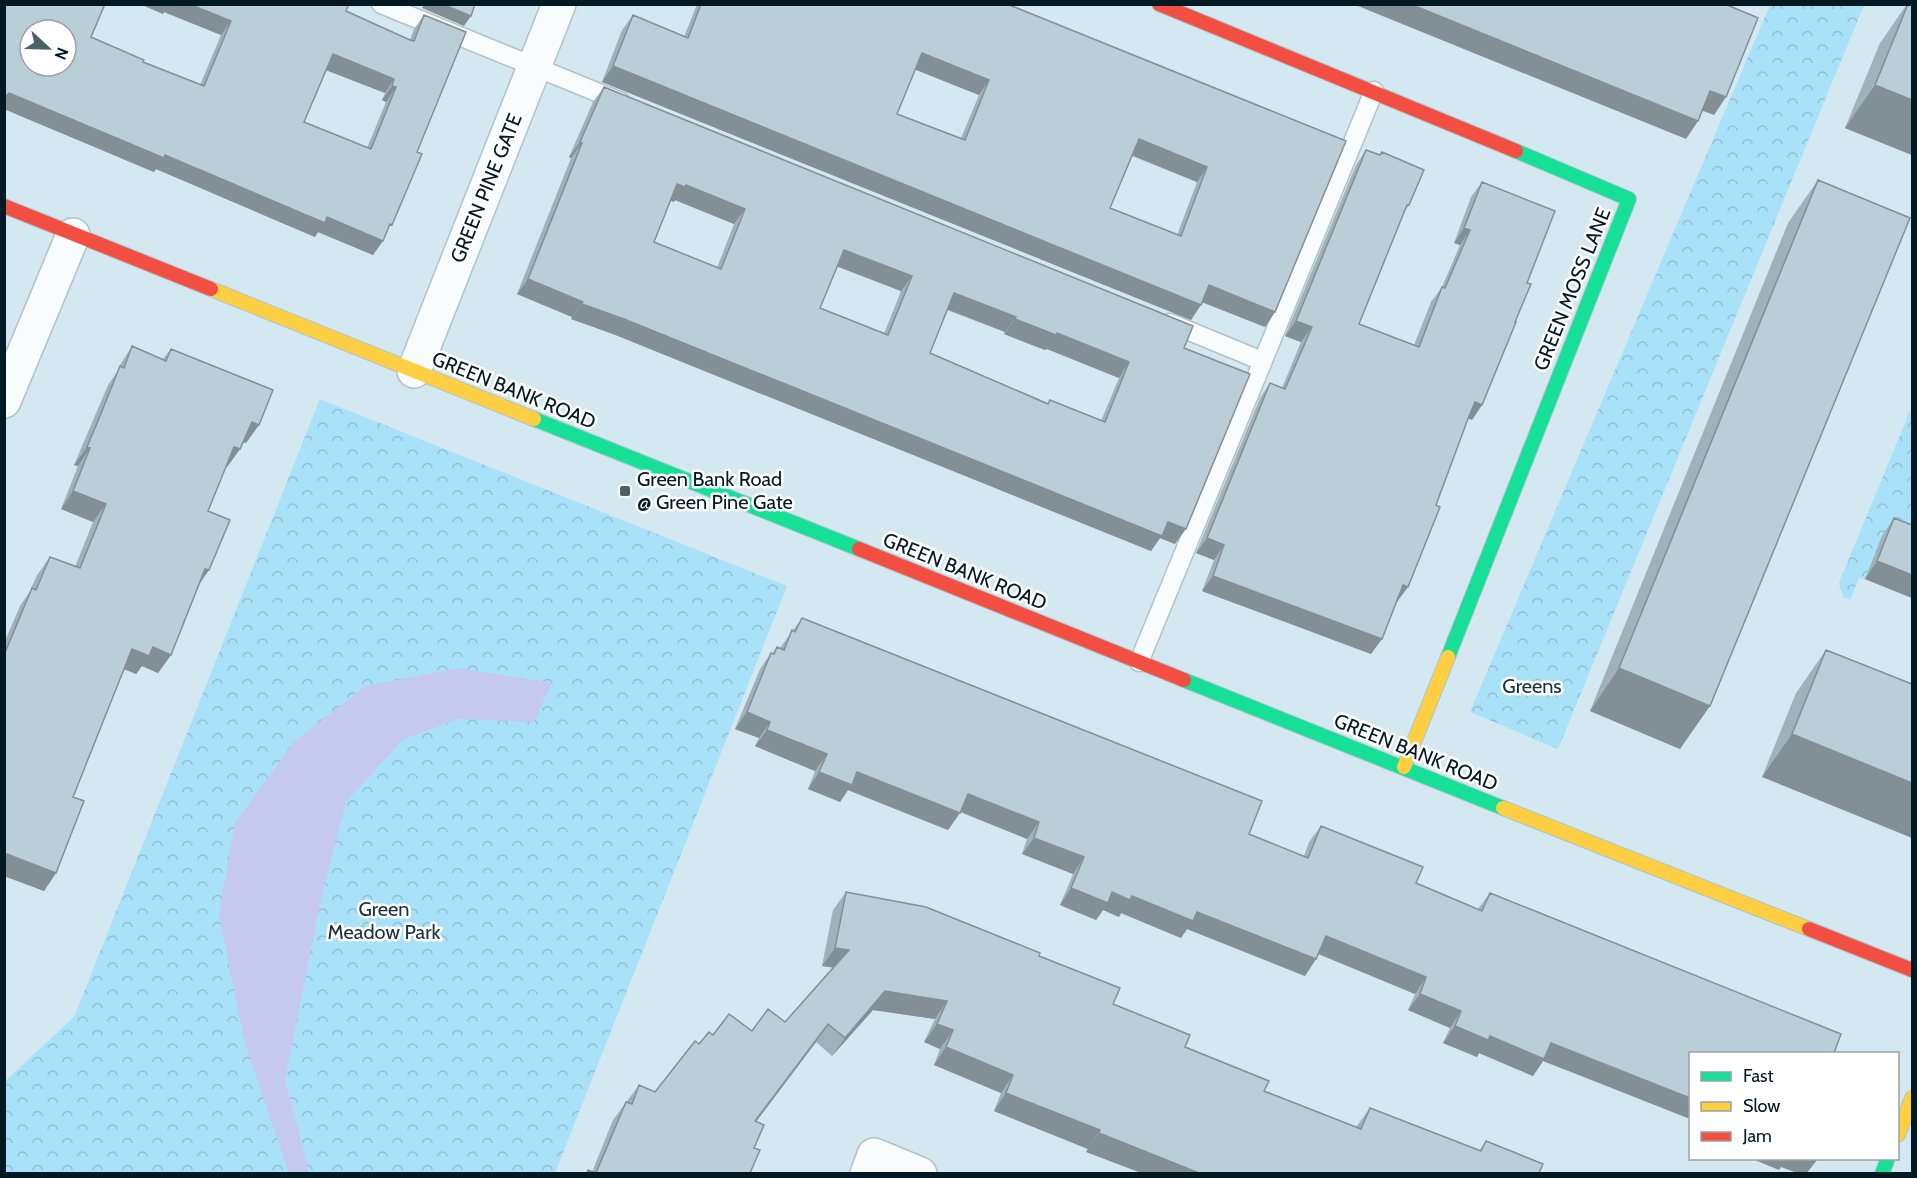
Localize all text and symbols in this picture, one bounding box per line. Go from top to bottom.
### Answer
north arrow [18,18,78,78]
text: N [51,45,72,62]
street label: GREEN PINE GATE [445,110,527,266]
street label: GREEN MOSS LANE [1528,204,1616,374]
street label: GREEN BANK ROAD [429,346,599,434]
place label: Green Bank Road @ Green Pine Gate [637,467,793,514]
marker: Green Bank Road @ Green Pine Gate [618,484,632,498]
street label: GREEN BANK ROAD [880,527,1050,615]
park label: Greens [1502,674,1562,698]
street label: GREEN BANK ROAD [1331,708,1501,796]
park label: Green Meadow Park [328,897,440,944]
legend [1689,1052,1899,1160]
text: Fast [1743,1065,1774,1087]
text: Slow [1743,1095,1780,1117]
text: Jam [1742,1125,1772,1147]

